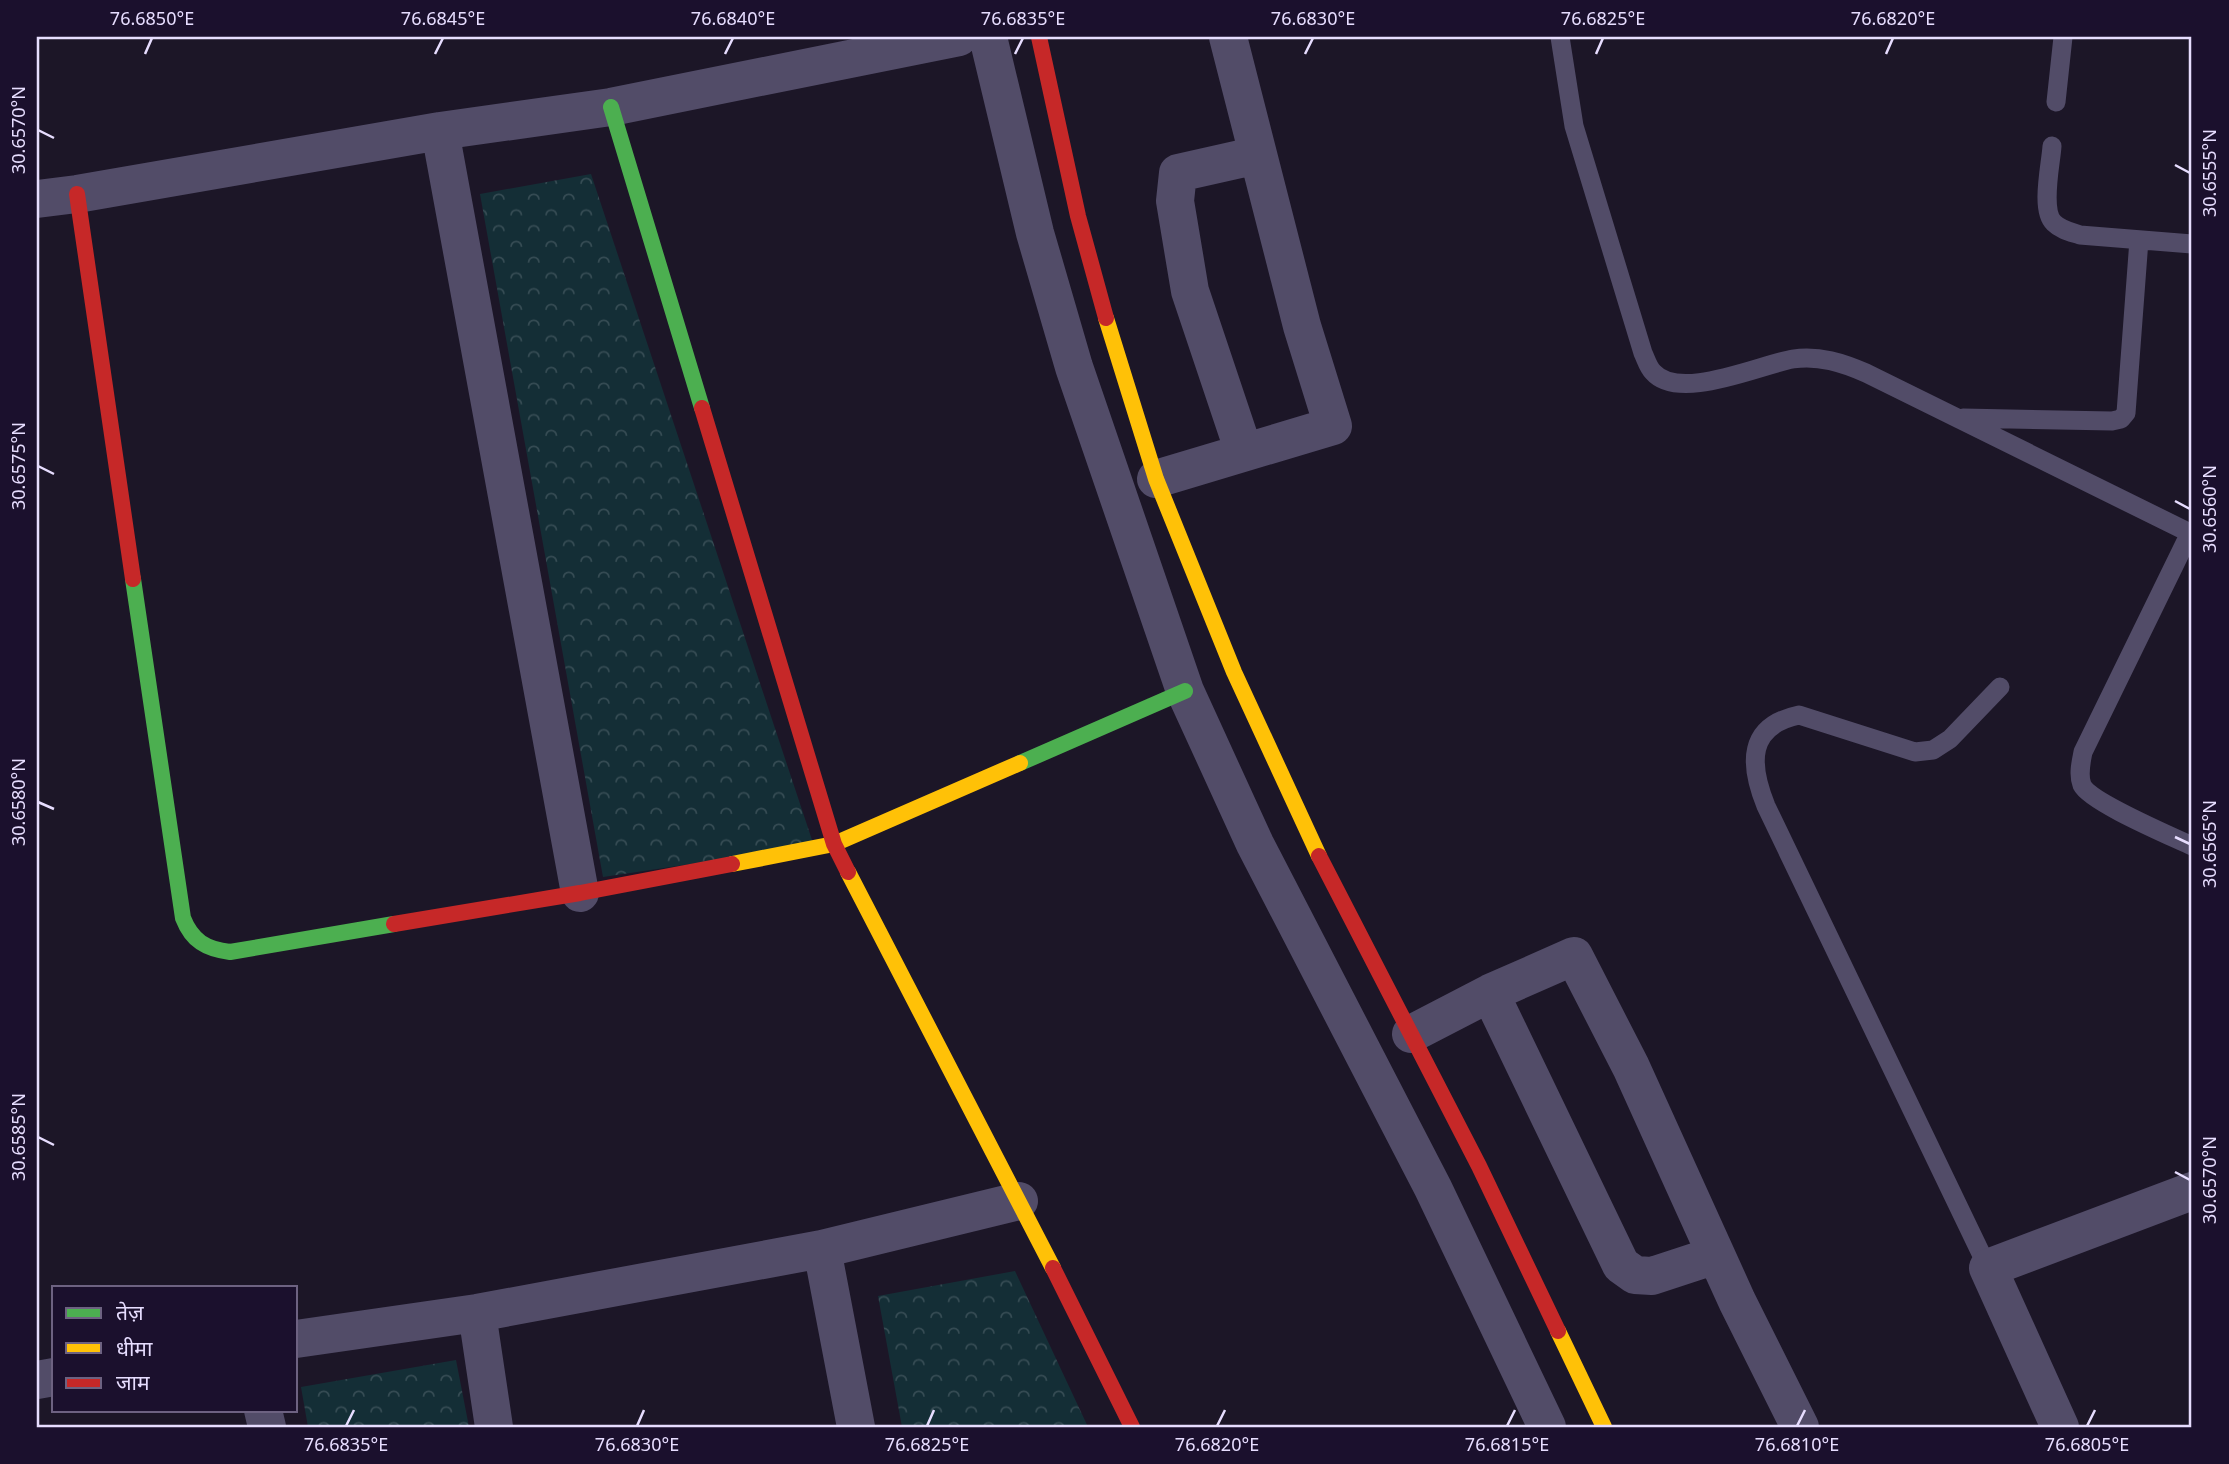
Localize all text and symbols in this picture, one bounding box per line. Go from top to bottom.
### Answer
text: 76.6850°E [110,6,194,30]
text: 76.6845°E [401,6,485,30]
text: 76.6840°E [691,6,775,30]
text: 76.6835°E [981,6,1065,30]
text: 76.6830°E [1271,6,1355,30]
text: 76.6825°E [1561,6,1645,30]
text: 76.6820°E [1851,6,1935,30]
text: 30.6570°N [6,86,30,174]
text: 30.6555°N [2197,129,2221,217]
text: 30.6575°N [6,422,30,510]
text: 30.6560°N [2197,465,2221,553]
text: 30.6580°N [6,758,30,846]
text: 30.6565°N [2197,800,2221,888]
text: 30.6585°N [6,1093,30,1181]
text: 30.6570°N [2197,1136,2221,1224]
legend [52,1286,298,1412]
text: तेज़ [116,1298,144,1326]
text: धीमा [116,1334,153,1362]
text: जाम [116,1368,150,1396]
text: 76.6835°E [304,1432,388,1456]
text: 76.6830°E [595,1432,679,1456]
text: 76.6825°E [885,1432,969,1456]
text: 76.6820°E [1175,1432,1259,1456]
text: 76.6815°E [1465,1432,1549,1456]
text: 76.6810°E [1755,1432,1839,1456]
text: 76.6805°E [2045,1432,2129,1456]

